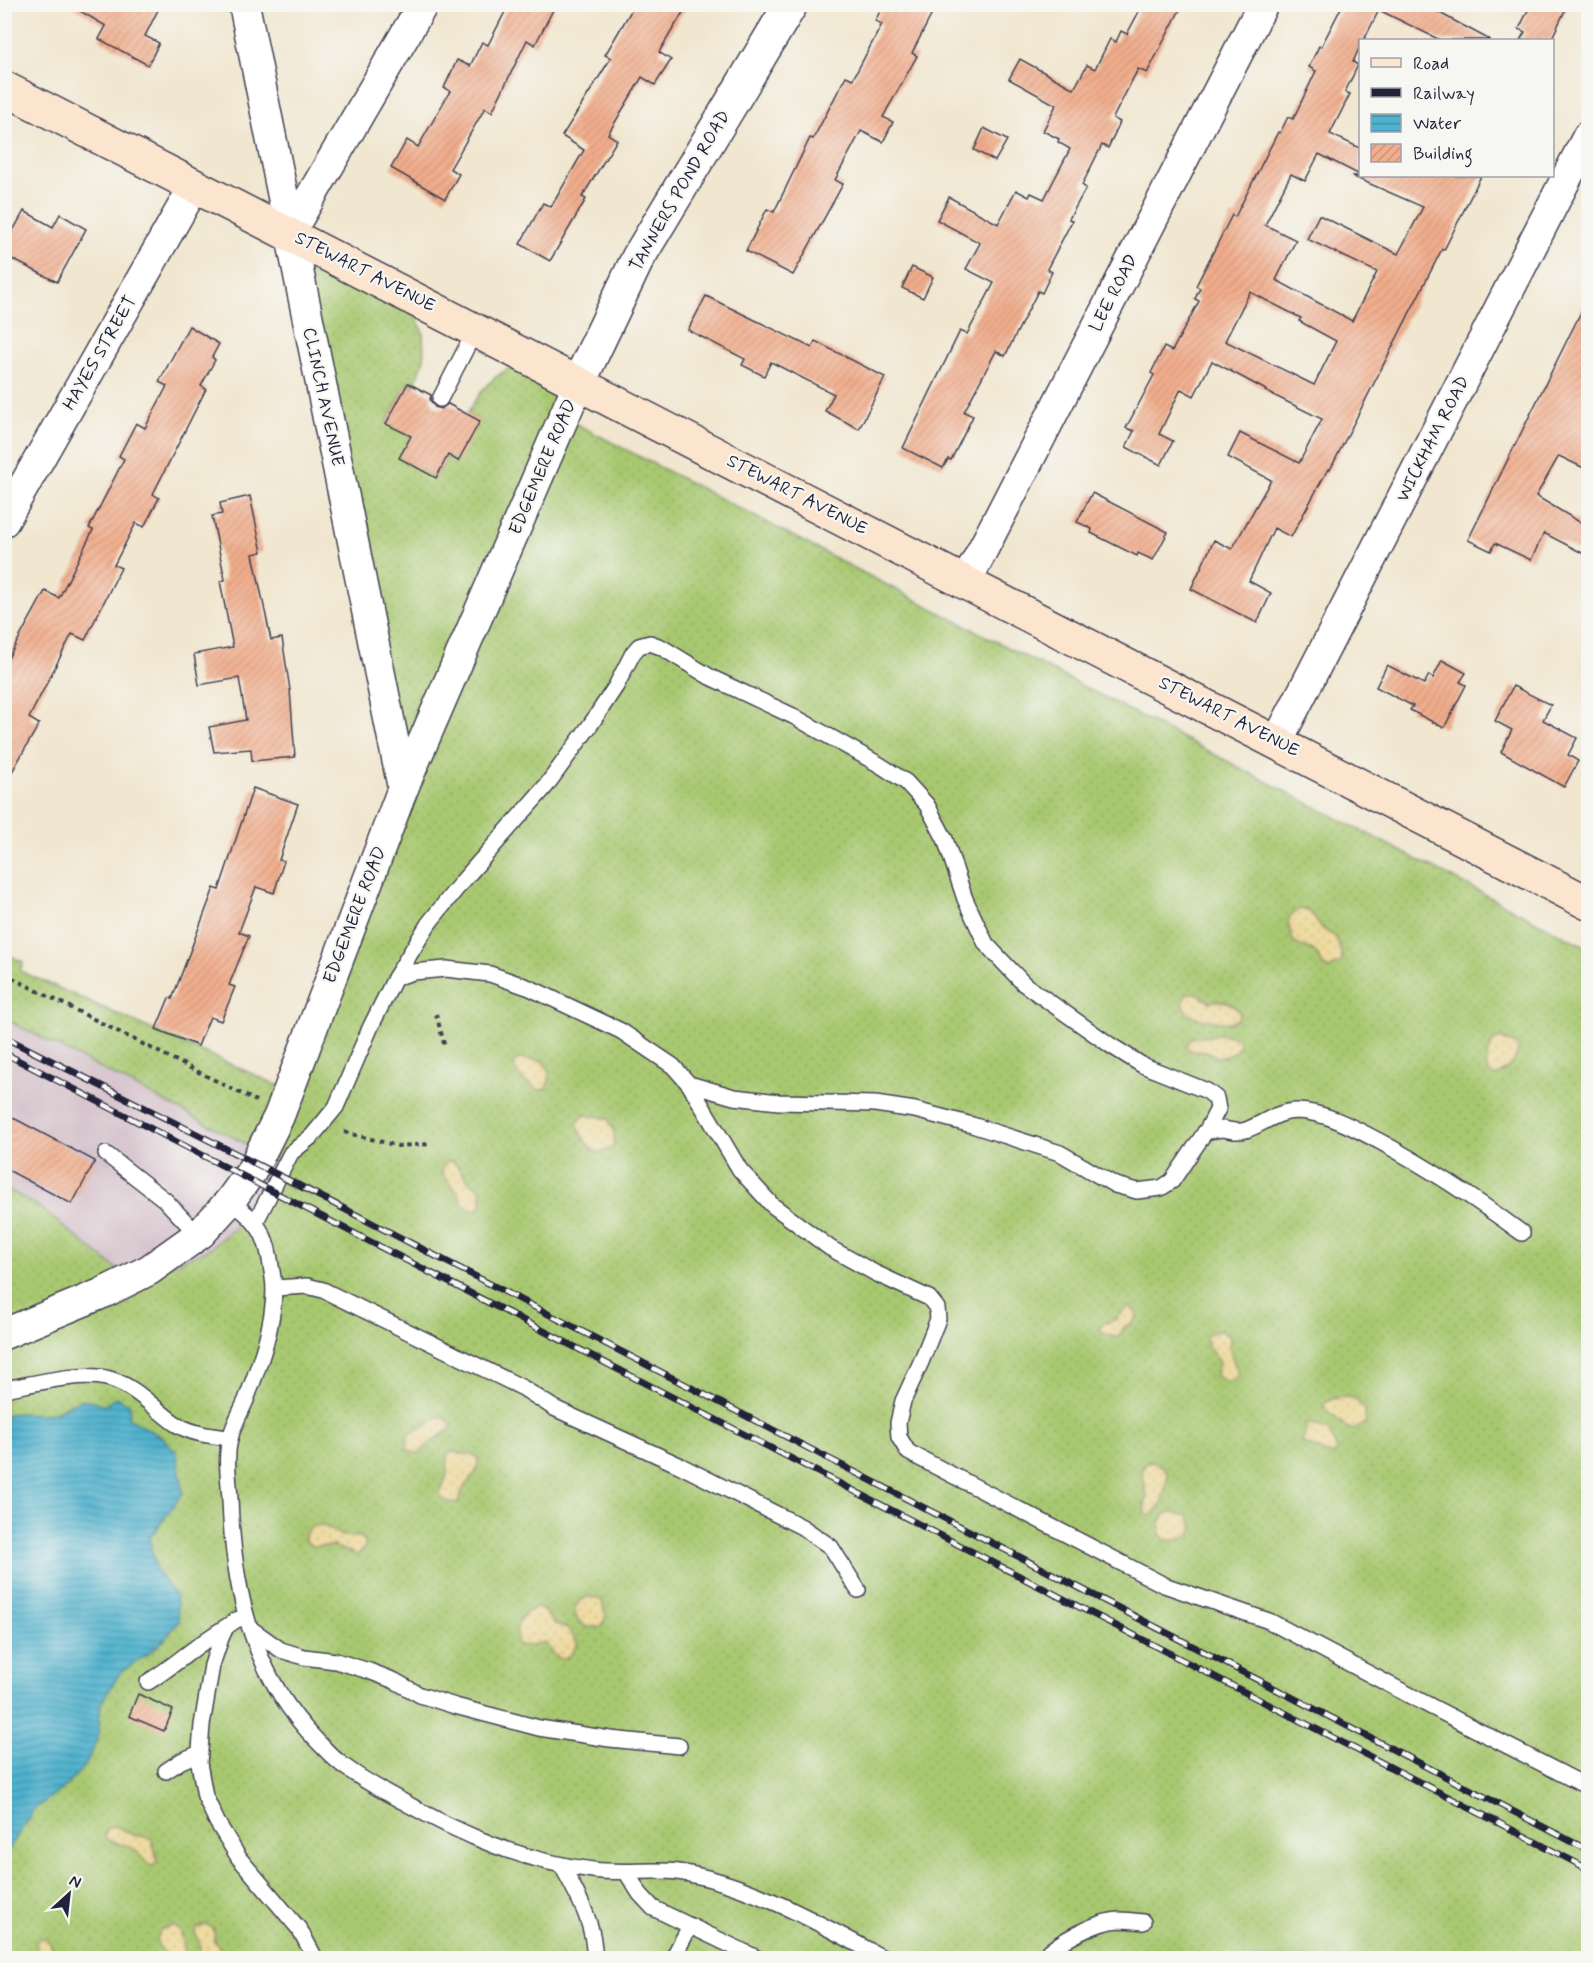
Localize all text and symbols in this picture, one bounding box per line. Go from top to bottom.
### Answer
legend [1359,39,1554,177]
text: Road [1413,52,1449,76]
text: Railway [1413,82,1475,106]
street label: TANNERS POND ROAD [624,106,736,276]
text: Water [1413,112,1462,136]
text: Building [1413,142,1473,168]
street label: STEWART AVENUE [290,226,440,318]
street label: LEE ROAD [1084,250,1144,336]
street label: HAYES STREET [57,291,143,415]
street label: CLINCH AVENUE [297,325,349,469]
street label: WICKHAM ROAD [1391,372,1475,506]
street label: EDGEMERE ROAD [504,395,582,539]
street label: STEWART AVENUE [722,449,872,541]
street label: STEWART AVENUE [1154,671,1304,763]
street label: EDGEMERE ROAD [318,843,392,987]
north arrow [39,1864,99,1924]
text: N [66,1870,85,1894]

